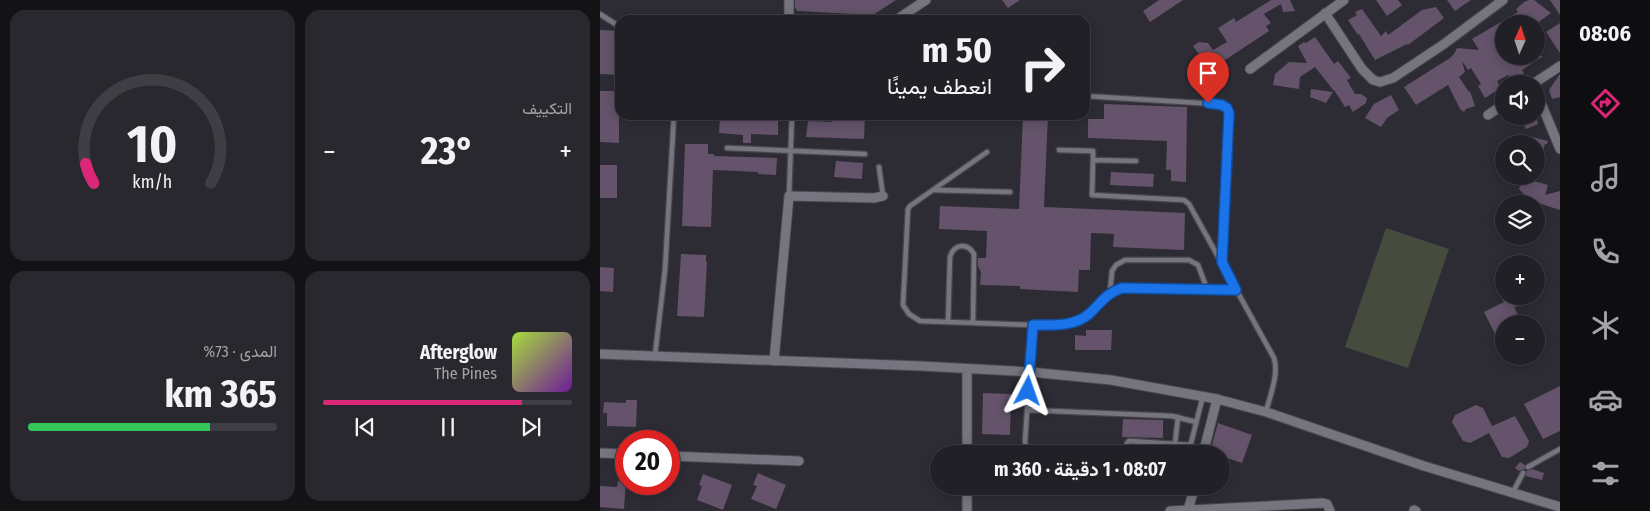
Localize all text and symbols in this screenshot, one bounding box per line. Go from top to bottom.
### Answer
north arrow [1495,15,1545,65]
map controls [1495,15,1545,365]
text: 08:06 [1579,20,1631,47]
text: 50 m [922,29,992,71]
icon: right [1010,35,1075,100]
pin [1187,52,1229,103]
icon: arrive [1194,59,1222,87]
text: انعطف يمينًا [887,73,992,100]
button: sound [1495,75,1545,125]
icon: directions [1588,86,1623,121]
text: التكييف [522,99,572,118]
text: 10 [127,113,178,176]
text: 23° [421,128,474,174]
text: − [323,135,336,168]
text: + [559,135,572,168]
button: search [1495,135,1545,185]
icon: music [1588,160,1623,195]
text: km/h [133,171,172,193]
button: layers [1495,195,1545,245]
icon: phone [1588,234,1623,269]
button: + [1495,255,1545,305]
icon: climate [1588,308,1623,343]
button: − [1495,315,1545,365]
text: Afterglow [420,341,497,364]
text: المدى · 73% [203,342,277,361]
text: The Pines [434,364,497,383]
position arrow [1001,364,1053,416]
text: 365 km [164,371,277,417]
icon: car [1588,382,1623,417]
icon: previous [351,413,379,441]
icon: pause [434,413,462,441]
icon: next [517,413,545,441]
speed limit sign: 20 [615,430,680,495]
icon: filters [1588,456,1623,491]
text: 08:07 · 1 دقيقة · 360 m [994,458,1166,481]

